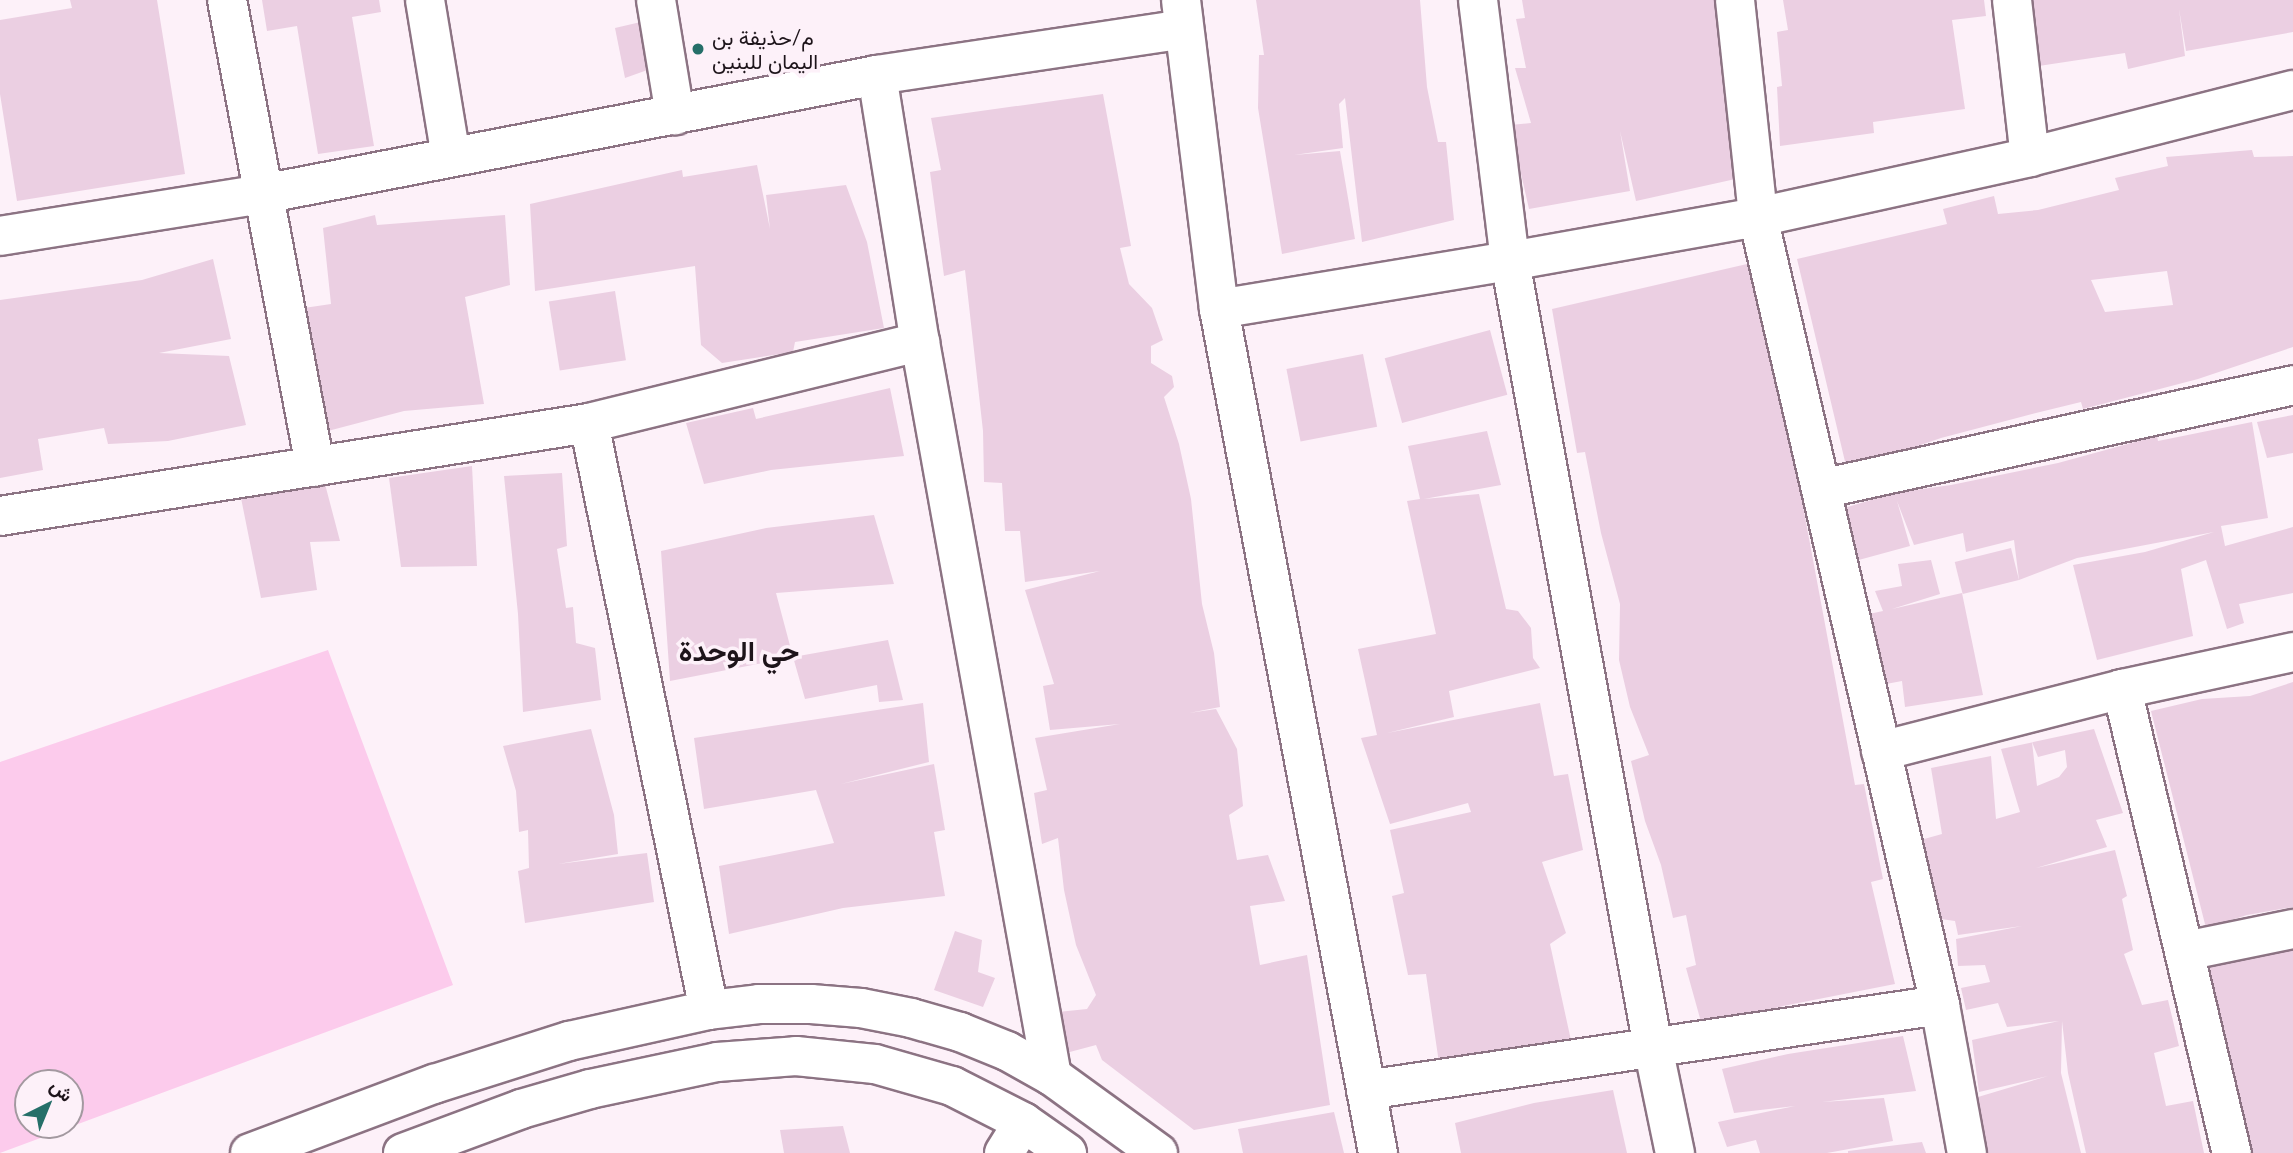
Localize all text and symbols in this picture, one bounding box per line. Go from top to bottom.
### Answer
place label: م/حذيفة بن اليمان للبنين [712,24,818,74]
marker: م/حذيفة بن اليمان للبنين [690,41,706,57]
district label: حي الوحدة [679,633,799,667]
north arrow [14,1069,84,1139]
text: ش [46,1074,78,1106]

